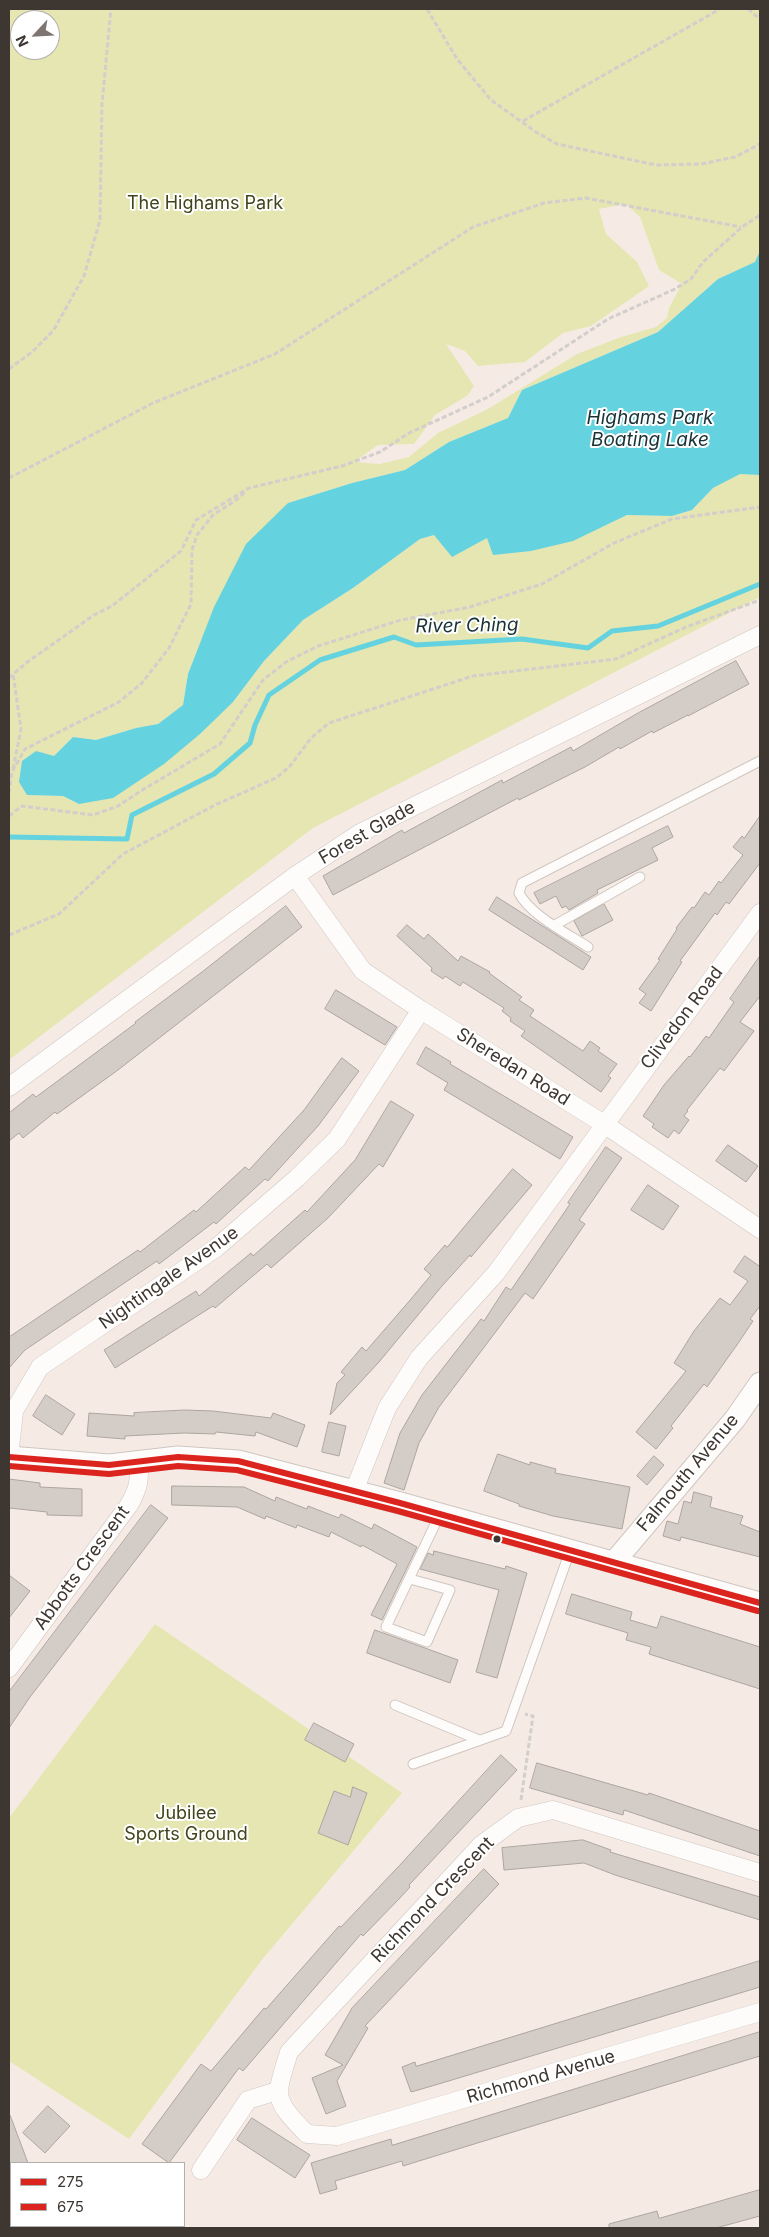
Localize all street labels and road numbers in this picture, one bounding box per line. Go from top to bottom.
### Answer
street label: Forest Glade [315,797,419,869]
street label: Clivedon Road [636,962,728,1074]
street label: Sheredan Road [452,1023,574,1111]
street label: Nightingale Avenue [95,1222,243,1334]
street label: Falmouth Avenue [633,1410,743,1536]
street label: Abbotts Crescent [30,1502,134,1634]
street label: Richmond Crescent [367,1832,499,1968]
street label: Richmond Avenue [464,2045,618,2109]

